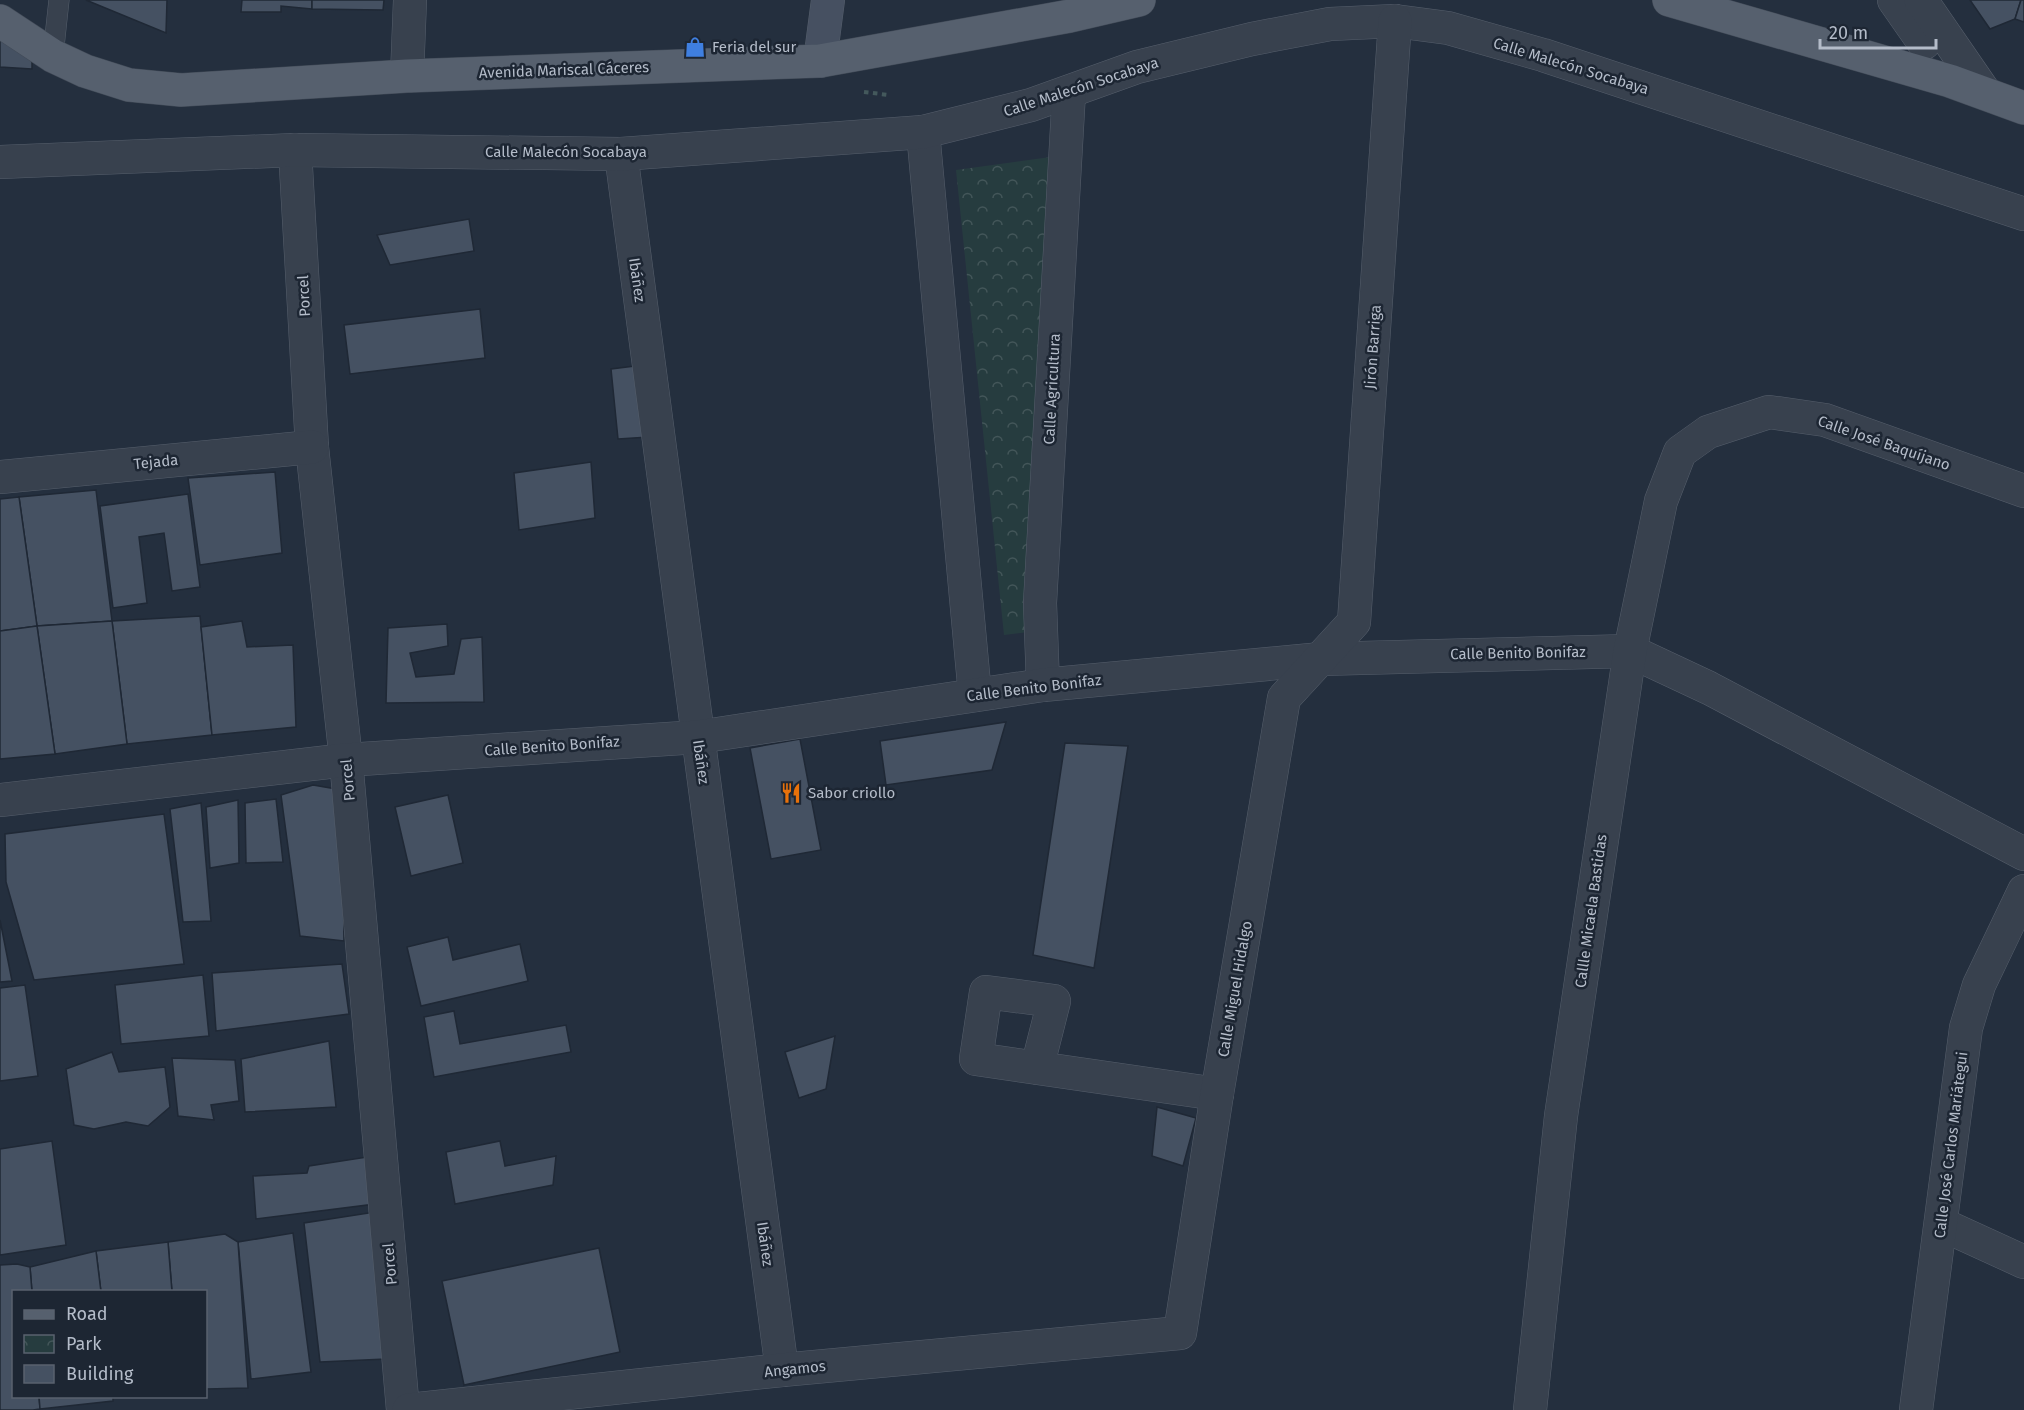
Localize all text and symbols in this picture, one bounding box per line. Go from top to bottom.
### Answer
scale bar [1820,12,1936,50]
text: 20 m [1829,22,1868,44]
street label: Calle Malecón Socabaya [1491,34,1651,98]
shop icon: Feria del sur [683,35,707,59]
place label: Feria del sur [712,38,796,56]
street label: Calle Malecón Socabaya [1001,53,1161,121]
street label: Avenida Mariscal Cáceres [479,58,649,82]
street label: Calle Malecón Socabaya [485,143,647,161]
street label: Ibáñez [625,257,649,304]
street label: Porcel [294,274,314,317]
street label: Jirón Barriga [1361,304,1385,390]
street label: Calle Agricultura [1040,333,1064,445]
street label: Calle José Baquíjano [1815,412,1953,474]
street label: Tejada [133,451,179,473]
street label: Calle Benito Bonifaz [1450,643,1586,663]
street label: Calle Benito Bonifaz [966,671,1103,705]
street label: Calle Benito Bonifaz [484,732,621,760]
street label: Ibáñez [689,739,713,786]
street label: Porcel [337,758,359,802]
restaurant icon: Sabor criollo [779,781,803,805]
place label: Sabor criollo [808,784,895,802]
street label: Callle Micaela Bastidas [1571,833,1611,989]
street label: Calle Miguel Hidalgo [1214,919,1256,1059]
street label: Calle José Carlos Mariátegui [1931,1051,1971,1239]
street label: Ibáñez [753,1221,777,1268]
street label: Porcel [379,1242,401,1286]
legend [12,1290,207,1398]
text: Road [66,1303,108,1325]
text: Park [66,1333,102,1355]
street label: Angamos [763,1357,827,1381]
text: Building [66,1363,134,1385]

